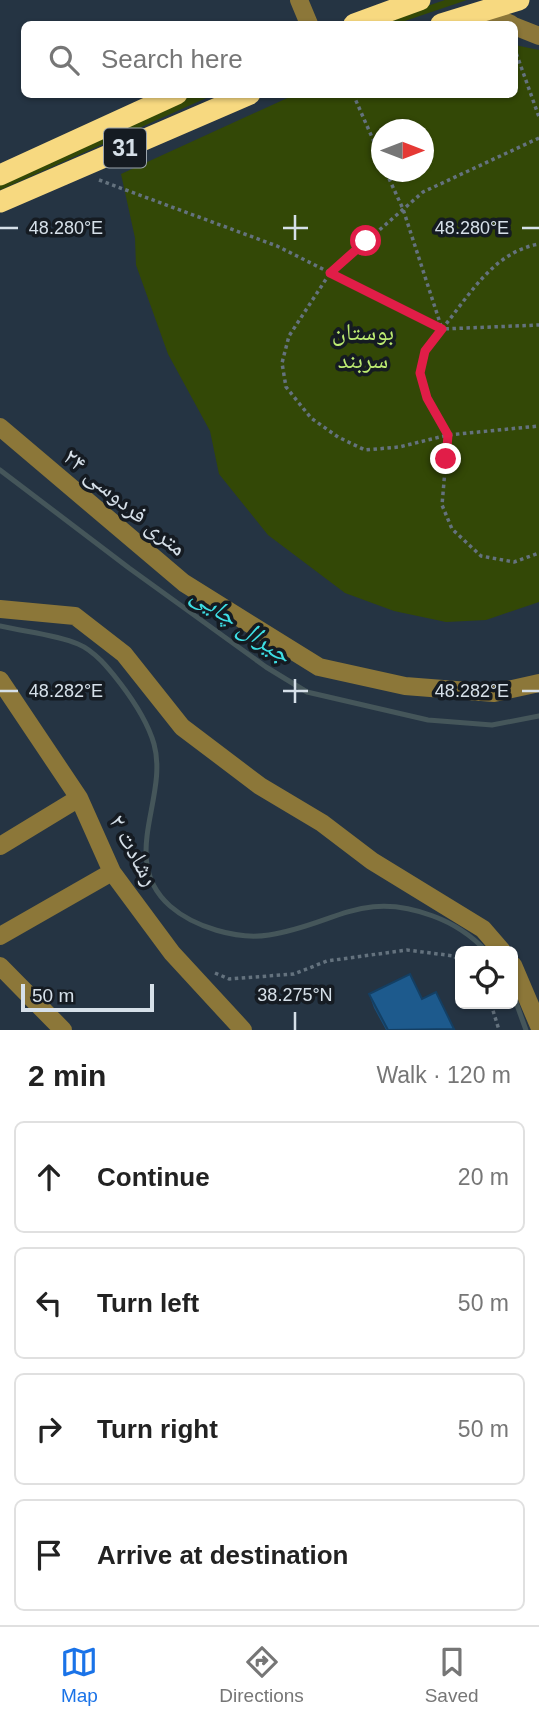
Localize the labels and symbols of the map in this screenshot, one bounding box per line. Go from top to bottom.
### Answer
north arrow [371,119,434,182]
road number: 31 [104,128,146,168]
text: 48.280°E [29,218,103,238]
text: 48.280°E [435,218,509,238]
route start [350,225,381,256]
park label: بوستان سربند [332,318,394,374]
street label: ۲۴ متری فردوسی [58,442,192,562]
route end [430,443,461,474]
water label: جیرال چایی [186,579,298,670]
text: 48.282°E [29,681,103,701]
text: 48.282°E [435,681,509,701]
street label: رشادت ۲ [104,810,165,890]
scale bar [21,981,154,1013]
text: 38.275°N [257,985,333,1005]

